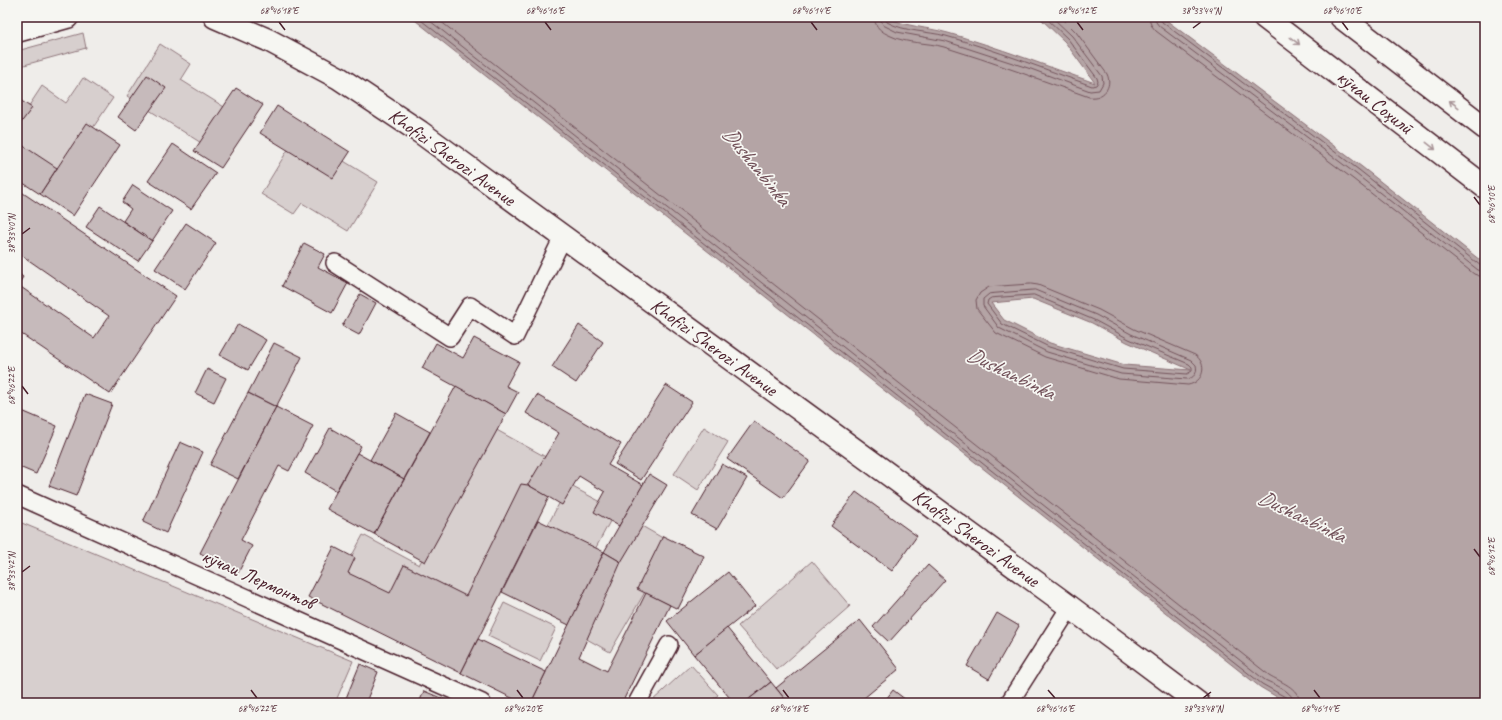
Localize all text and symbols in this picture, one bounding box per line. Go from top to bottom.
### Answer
text: 68°46'18"E [260,4,300,17]
text: 68°46'16"E [526,4,566,17]
text: 68°46'14"E [792,4,832,17]
text: 68°46'12"E [1058,4,1098,17]
text: 38°33'44"N [1181,4,1223,17]
text: 68°46'10"E [1323,4,1363,17]
one-way arrow [1290,37,1301,45]
street label: кӯчаи Соҳилӣ [1332,64,1420,141]
one-way arrow [1449,100,1460,108]
street label: Khofizi Sherozi Avenue [384,103,522,212]
water label: Dushanbinka [717,121,798,212]
one-way arrow [1426,141,1437,150]
text: 68°46'10"E [1485,184,1498,224]
text: 38°33'40"N [5,212,18,254]
street label: Khofizi Sherozi Avenue [646,293,784,402]
water label: Dushanbinka [963,341,1061,406]
text: 68°46'22"E [5,365,18,405]
street label: Khofizi Sherozi Avenue [908,484,1046,593]
water label: Dushanbinka [1254,484,1352,549]
text: 68°46'12"E [1485,536,1498,576]
street label: кӯчаи Лермонтов [198,543,322,617]
text: 38°33'42"N [5,550,18,592]
text: 68°46'22"E [238,702,278,715]
text: 68°46'20"E [504,702,544,715]
text: 68°46'18"E [770,702,810,715]
text: 68°46'16"E [1036,702,1076,715]
text: 38°33'48"N [1183,702,1225,715]
text: 68°46'14"E [1301,702,1341,715]

